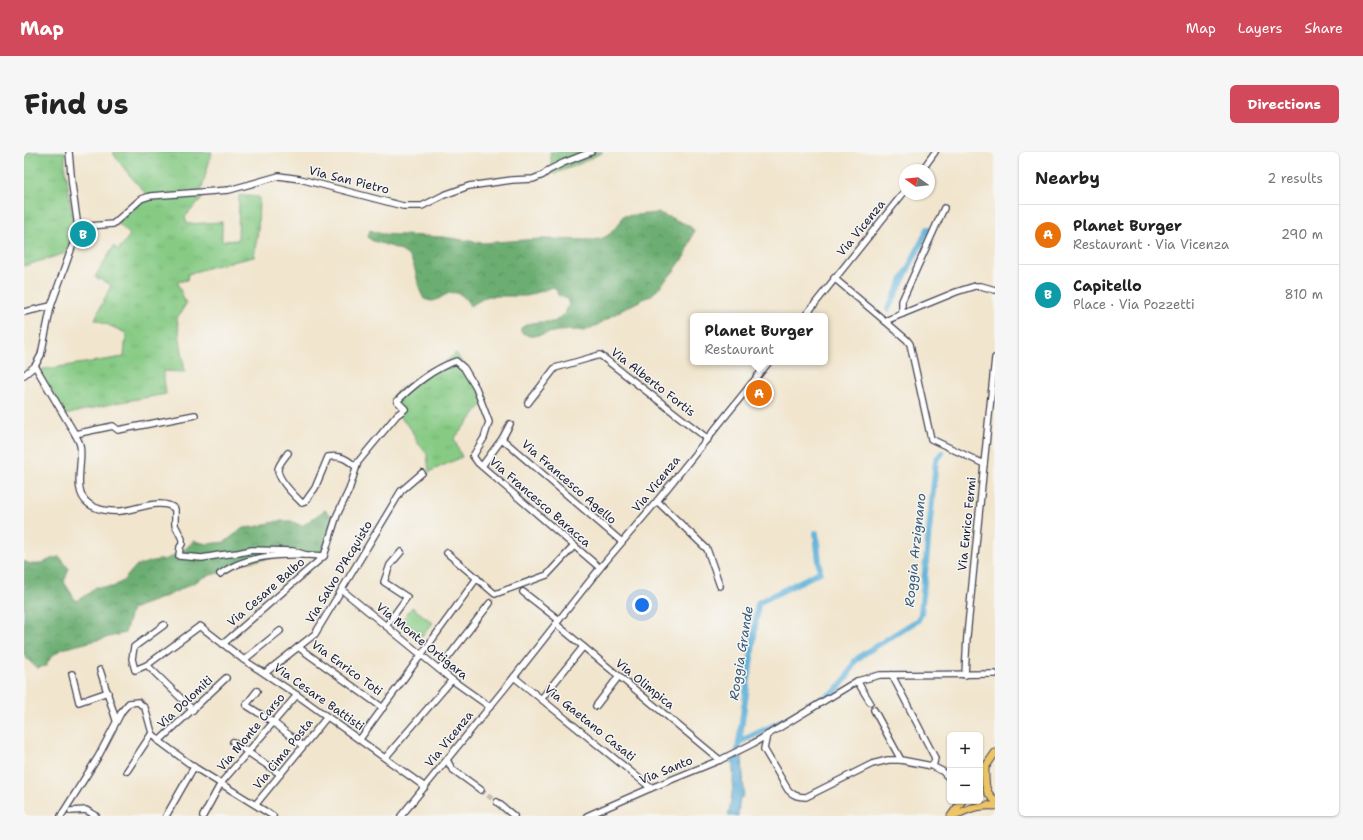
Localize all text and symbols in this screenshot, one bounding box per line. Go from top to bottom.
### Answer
text: Map [20,16,64,41]
text: Map [1186,19,1216,37]
text: Layers [1238,19,1282,37]
text: Share [1304,19,1343,37]
text: Find us [24,85,129,123]
button: Directions [1230,85,1339,123]
street label: Via San Pietro [307,162,391,198]
north arrow [899,164,935,200]
text: Nearby [1035,167,1100,189]
text: 2 results [1267,170,1323,187]
street label: Via Vicenza [833,196,889,260]
text: Planet Burger [1073,216,1182,236]
pin: B [70,219,96,249]
text: A [1043,226,1053,243]
text: 290 m [1281,226,1323,243]
text: Restaurant · Via Vicenza [1073,236,1229,253]
text: Capitello [1073,276,1142,296]
text: B [1044,286,1052,303]
text: 810 m [1285,286,1323,303]
text: Place · Via Pozzetti [1073,296,1195,313]
popup [690,313,828,365]
text: Planet Burger [704,321,814,341]
text: Restaurant [704,341,774,358]
street label: Via Alberto Fortis [607,344,699,420]
pin: A [746,378,772,408]
street label: Via Francesco Agello [518,436,620,528]
street label: Via Vicenza [628,452,684,516]
street label: Via Francesco Baracca [486,453,595,551]
street label: Via Enrico Fermi [954,476,980,572]
water label: Roggia Arzignano [901,492,929,608]
street label: Via Salvo D'Acquisto [302,518,376,626]
street label: Via Cesare Balbo [224,554,308,630]
your location [632,595,652,615]
street label: Via Monte Ortigara [373,599,472,683]
water label: Roggia Grande [725,605,757,701]
street label: Via Enrico Toti [308,637,386,699]
street label: Via Olimpica [612,655,678,713]
street label: Via Cesare Battisti [271,660,367,734]
street label: Via Dolomiti [154,672,216,732]
street label: Via Gaetano Casati [541,681,639,765]
street label: Via Monte Carso [214,690,288,774]
street label: Via Vicenza [421,707,477,771]
street label: Via Cima Posta [249,715,317,793]
map controls [947,732,983,804]
button: + [947,732,983,768]
street label: Via Santo [637,752,695,788]
button: − [947,768,983,804]

